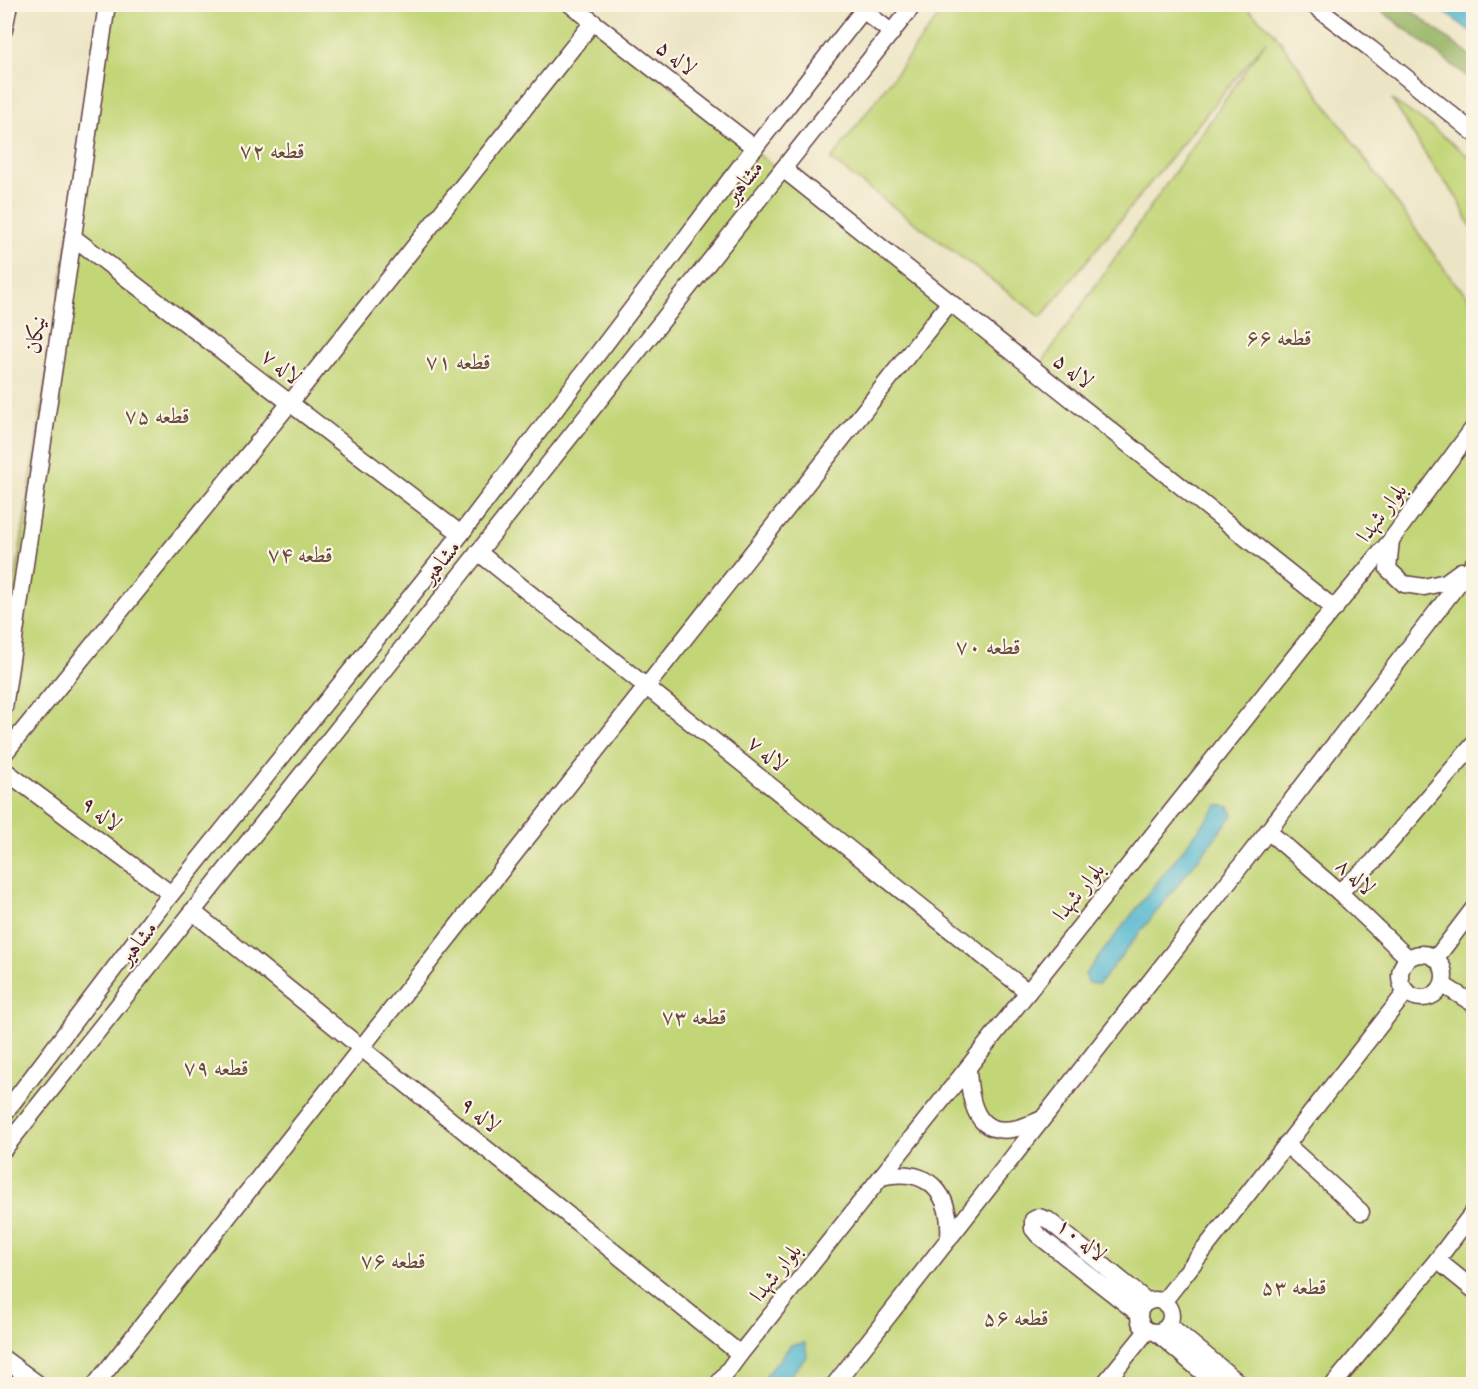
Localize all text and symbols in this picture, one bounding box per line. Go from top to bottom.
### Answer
street label: لاله ۵ [651,34,701,82]
park label: قطعه ۷۲ [239,138,305,165]
street label: مشاهیر [717,155,770,211]
street label: نیکان [20,314,52,356]
park label: قطعه ۶۶ [1246,325,1312,352]
street label: لاله ۷ [256,343,306,391]
street label: لاله ۵ [1048,347,1098,395]
park label: قطعه ۷۱ [425,349,491,376]
park label: قطعه ۷۵ [124,403,190,430]
street label: بلوار شهدا [1351,478,1413,548]
street label: مشاهیر [414,535,467,591]
park label: قطعه ۷۴ [267,542,333,569]
park label: قطعه ۷۰ [955,634,1021,661]
street label: لاله ۷ [742,730,792,778]
street label: لاله ۹ [75,790,127,838]
street label: لاله ۸ [1330,852,1380,902]
street label: بلوار شهدا [1047,857,1111,927]
street label: مشاهیر [111,916,163,972]
park label: قطعه ۷۳ [661,1004,727,1031]
park label: قطعه ۷۹ [183,1055,249,1082]
street label: لاله ۹ [455,1091,505,1139]
street label: لاله ۱۰ [1050,1212,1112,1268]
street label: بلوار شهدا [744,1238,808,1308]
park label: قطعه ۷۶ [360,1248,426,1275]
park label: قطعه ۵۳ [1261,1274,1327,1301]
park label: قطعه ۵۶ [983,1305,1049,1332]

